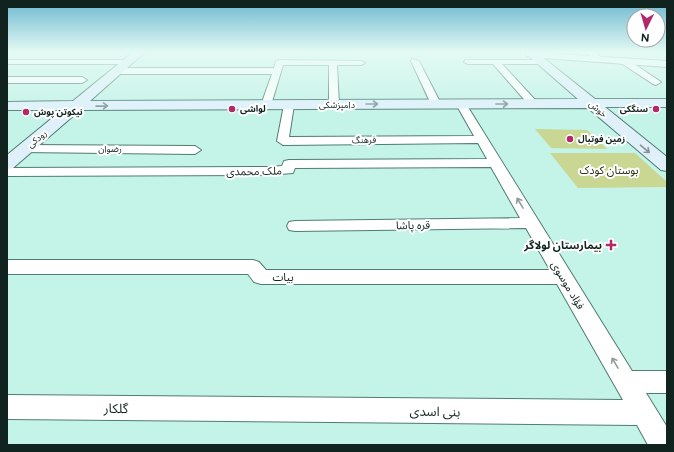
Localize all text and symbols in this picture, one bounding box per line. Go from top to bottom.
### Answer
north arrow [626,8,666,48]
text: N [640,31,650,44]
street label: خوش [586,98,610,120]
street label: دامپزشکی [319,99,355,111]
one-way arrow [365,100,378,108]
one-way arrow [495,100,508,108]
one-way arrow [95,102,108,110]
place label: لواشی [240,103,266,115]
place label: سنگکی [620,103,648,115]
marker: لواشی [227,104,237,114]
marker: سنگکی [651,104,661,114]
place label: نیکوتن پوش [34,106,83,119]
marker: نیکوتن پوش [21,107,31,117]
street label: رودکی [25,127,49,151]
place label: زمین فوتبال [578,133,625,145]
street label: فرهنگ [352,134,376,146]
marker: زمین فوتبال [565,134,575,144]
street label: رضوان [98,143,122,155]
one-way arrow [640,144,651,153]
park label: بوستان کودک [580,164,639,177]
street label: ملک محمدی [226,165,282,178]
one-way arrow [516,197,524,209]
street label: قره پاشا [396,219,430,233]
place label: بیمارستان لولاگر [523,239,602,252]
marker: بیمارستان لولاگر [605,239,617,251]
street label: فؤاد موسوی [548,259,587,312]
street label: بیات [272,271,294,284]
one-way arrow [610,357,618,369]
street label: گلکار [103,401,129,416]
street label: بنی اسدی [409,404,461,420]

